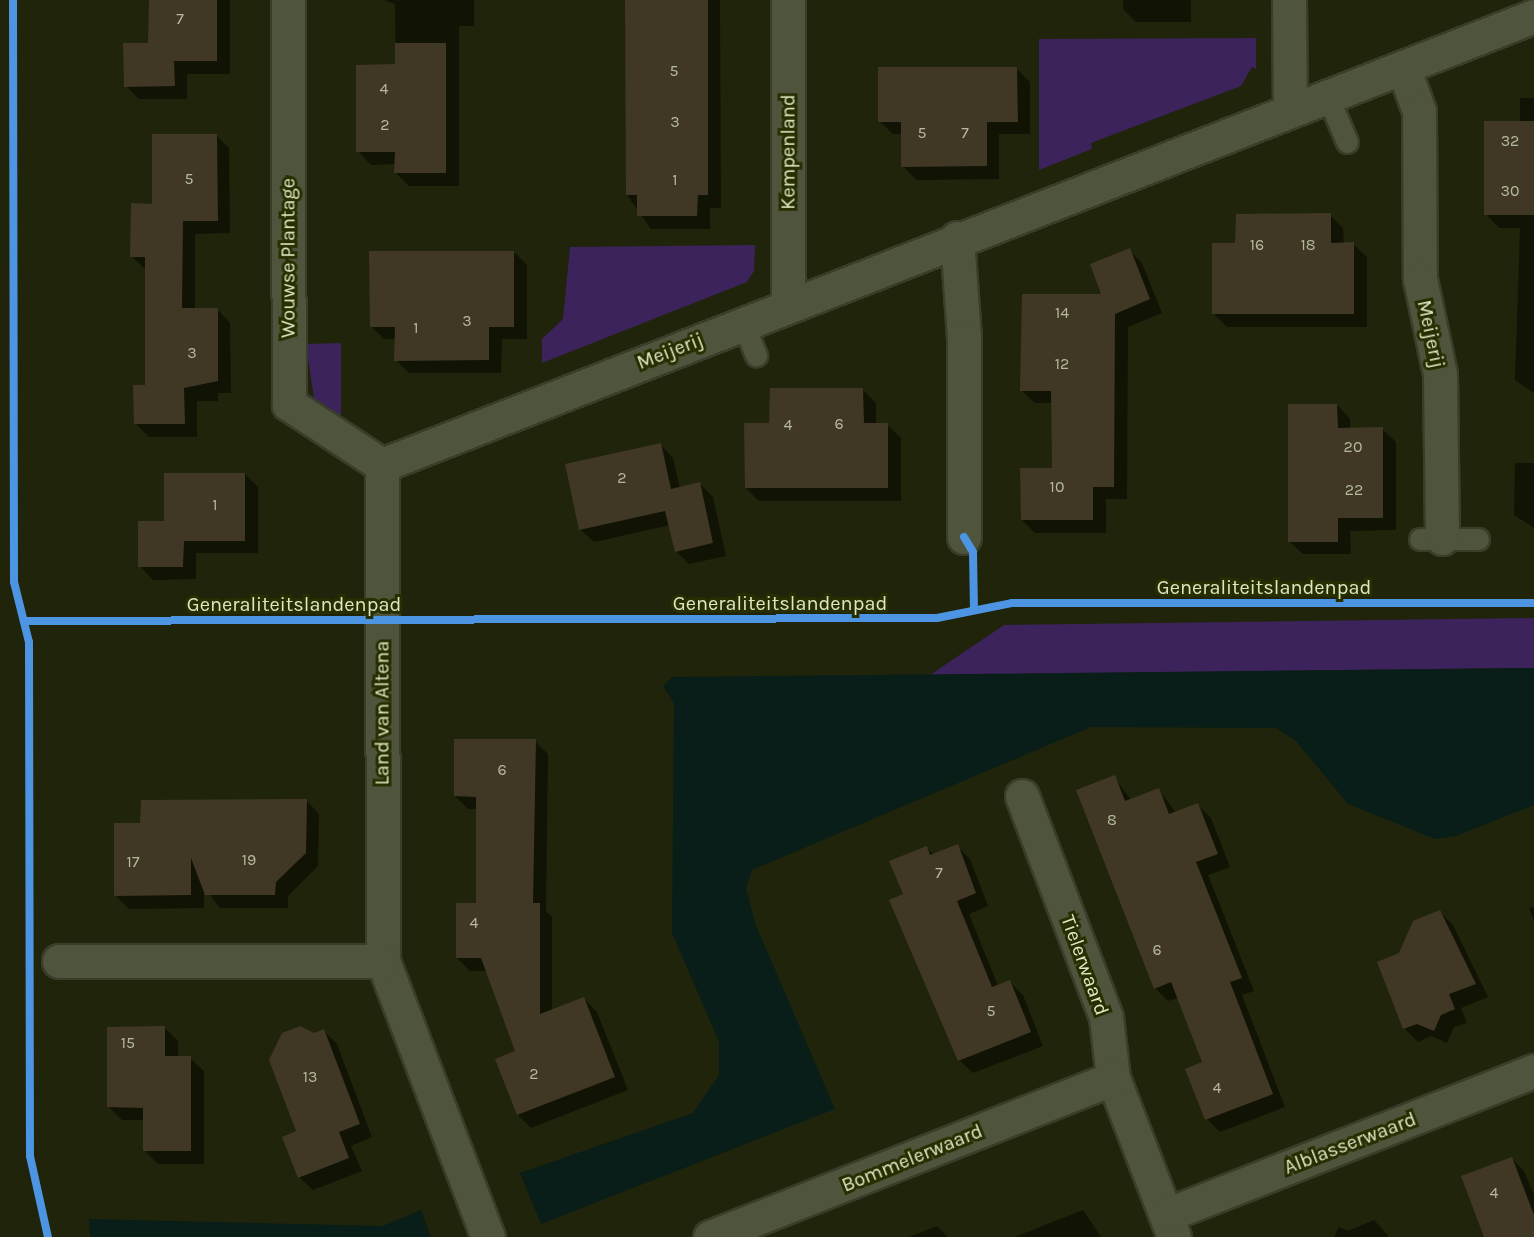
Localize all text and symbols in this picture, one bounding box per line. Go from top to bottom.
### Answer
house number: 7 [176,9,184,29]
house number: 5 [669,61,679,81]
house number: 4 [380,79,388,99]
street label: Kempenland [776,94,800,210]
house number: 3 [670,112,680,132]
house number: 2 [380,115,390,135]
house number: 5 [917,123,927,143]
house number: 7 [961,123,969,143]
house number: 32 [1501,131,1519,151]
house number: 5 [184,169,194,189]
house number: 1 [672,170,678,190]
street label: Wouwse Plantage [276,178,300,338]
house number: 30 [1501,181,1519,201]
house number: 16 [1250,235,1264,255]
house number: 18 [1300,235,1316,255]
street label: Meijerij [1412,298,1450,370]
house number: 14 [1055,303,1069,323]
house number: 3 [462,311,472,331]
house number: 1 [413,318,419,338]
street label: Meijerij [633,327,707,375]
house number: 3 [187,343,197,363]
house number: 12 [1055,354,1069,374]
house number: 6 [834,414,844,434]
house number: 4 [784,415,792,435]
house number: 20 [1344,437,1362,457]
house number: 2 [617,468,627,488]
house number: 10 [1050,477,1064,497]
house number: 22 [1345,480,1363,500]
house number: 1 [212,495,218,515]
street label: Generaliteitslandenpad [1157,575,1371,599]
street label: Generaliteitslandenpad [673,591,887,615]
street label: Generaliteitslandenpad [187,592,401,616]
street label: Land van Altena [370,641,394,785]
house number: 6 [497,760,507,780]
house number: 8 [1107,810,1117,830]
house number: 19 [242,850,256,870]
house number: 17 [127,852,139,872]
house number: 7 [935,863,943,883]
street label: Tielerwaard [1056,912,1114,1018]
house number: 4 [470,913,478,933]
house number: 6 [1152,940,1162,960]
house number: 5 [986,1001,996,1021]
house number: 15 [121,1033,135,1053]
house number: 2 [529,1064,539,1084]
house number: 13 [303,1067,317,1087]
house number: 4 [1213,1078,1221,1098]
street label: Alblasserwaard [1281,1107,1419,1179]
street label: Bommelerwaard [838,1119,986,1197]
house number: 4 [1490,1183,1498,1203]

